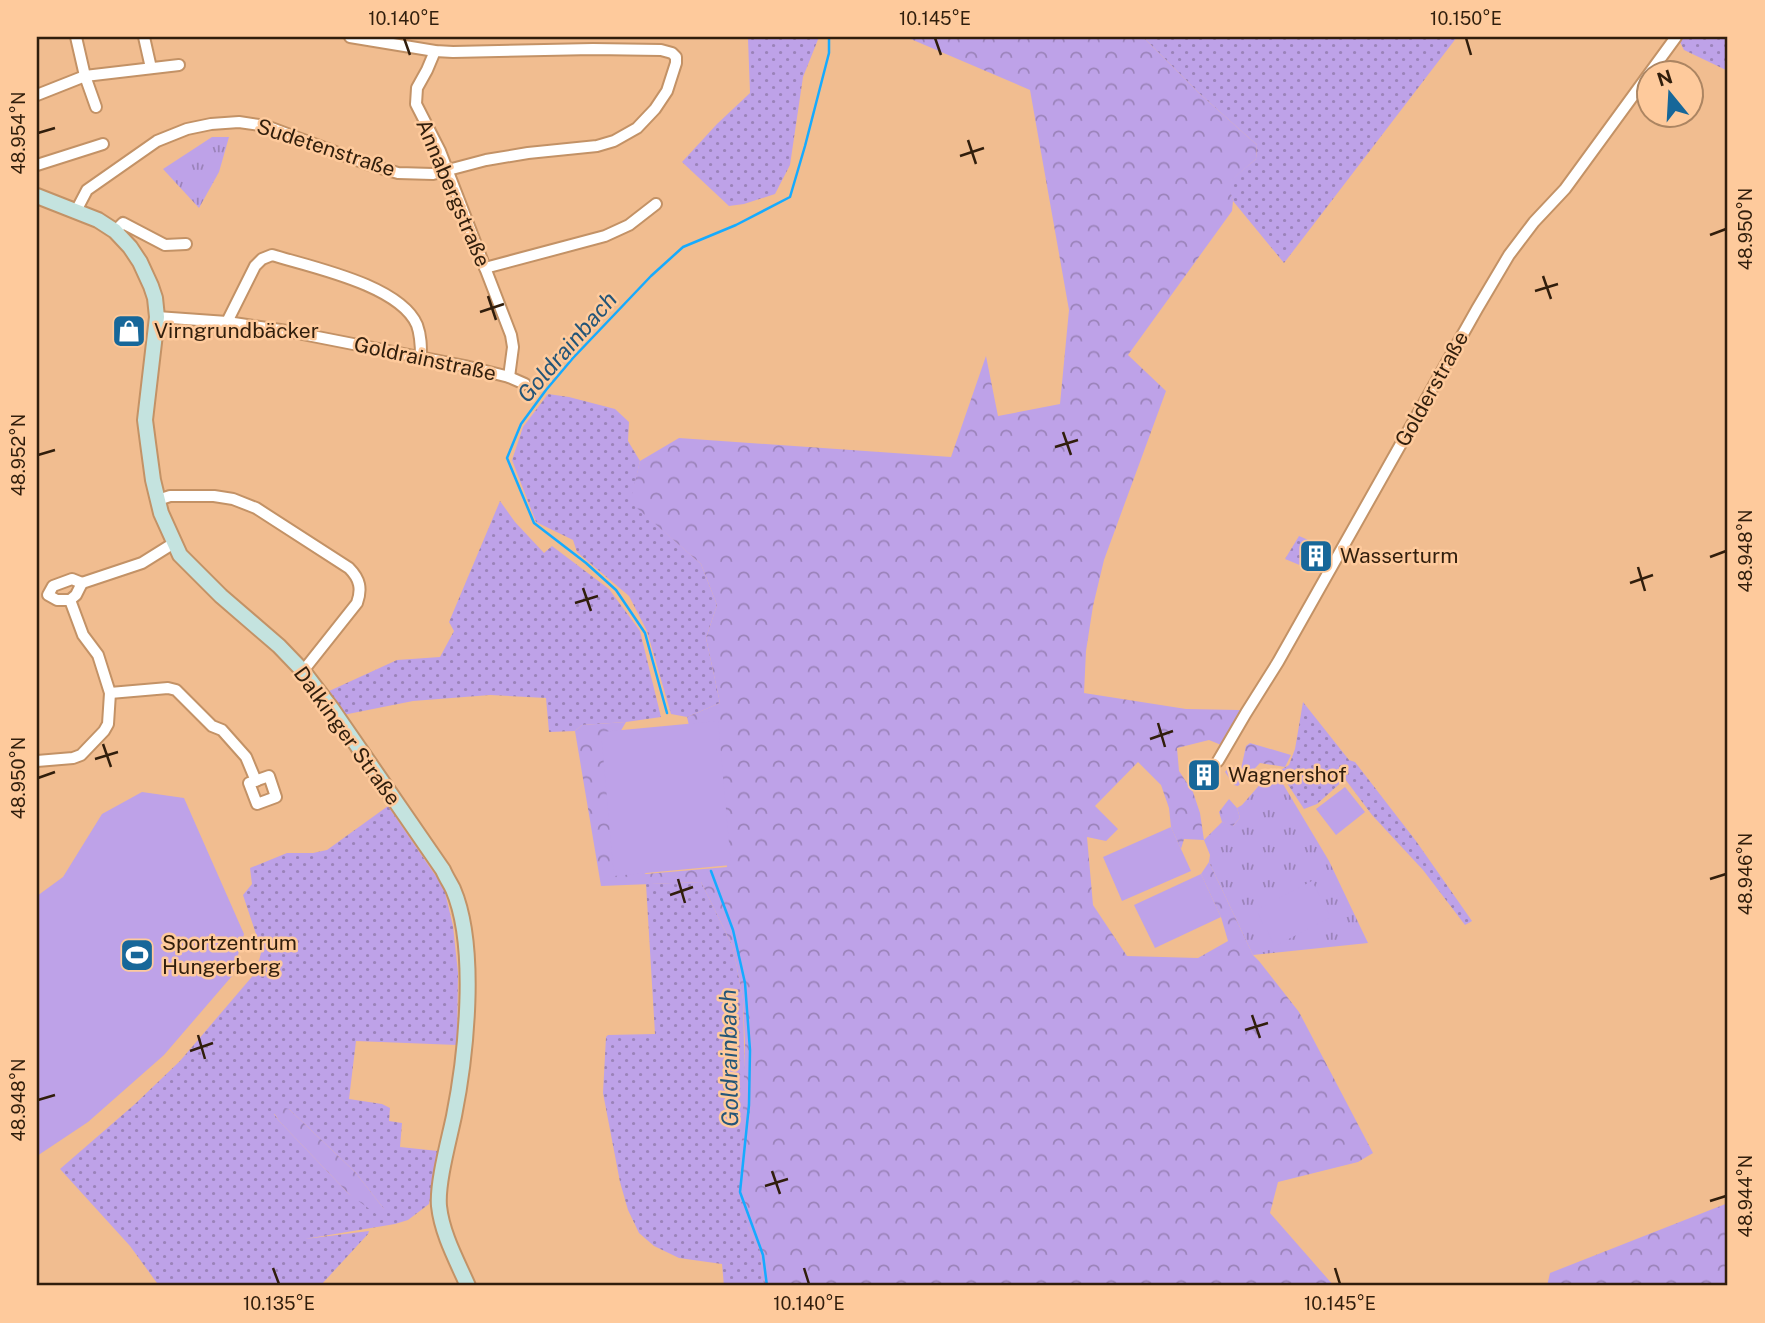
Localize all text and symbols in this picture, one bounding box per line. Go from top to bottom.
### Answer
text: 10.140°E [368,8,440,29]
text: 10.145°E [899,8,971,29]
text: 10.150°E [1430,8,1502,29]
north arrow [1636,60,1706,130]
text: N [1654,65,1675,91]
text: 48.954°N [8,91,29,175]
street label: Sudetenstraße [254,113,399,182]
street label: Annabergstraße [411,115,496,270]
text: 48.950°N [1735,188,1756,270]
water label: Goldrainbach [511,286,622,408]
shop icon: Virngrundbäcker [110,312,148,350]
place label: Virngrundbäcker [154,318,319,343]
street label: Golderstraße [1390,327,1474,451]
street label: Goldrainstraße [352,331,499,386]
text: 48.952°N [8,414,29,496]
text: 48.948°N [1735,509,1756,593]
building icon: Wasserturm [1297,537,1335,575]
place label: Wasserturm [1340,543,1458,568]
street label: Dalkinger Straße [289,662,406,810]
text: 48.950°N [8,737,29,819]
building icon: Wagnershof [1185,756,1223,794]
place label: Wagnershof [1228,762,1346,787]
text: 48.946°N [1735,833,1756,915]
place label: Sportzentrum Hungerberg [162,930,297,979]
sports icon: Sportzentrum Hungerberg [118,936,156,974]
water label: Goldrainbach [714,989,743,1127]
text: 48.948°N [8,1058,29,1142]
text: 48.944°N [1735,1155,1756,1237]
text: 10.135°E [243,1293,315,1314]
text: 10.140°E [773,1293,845,1314]
text: 10.145°E [1304,1293,1376,1314]

